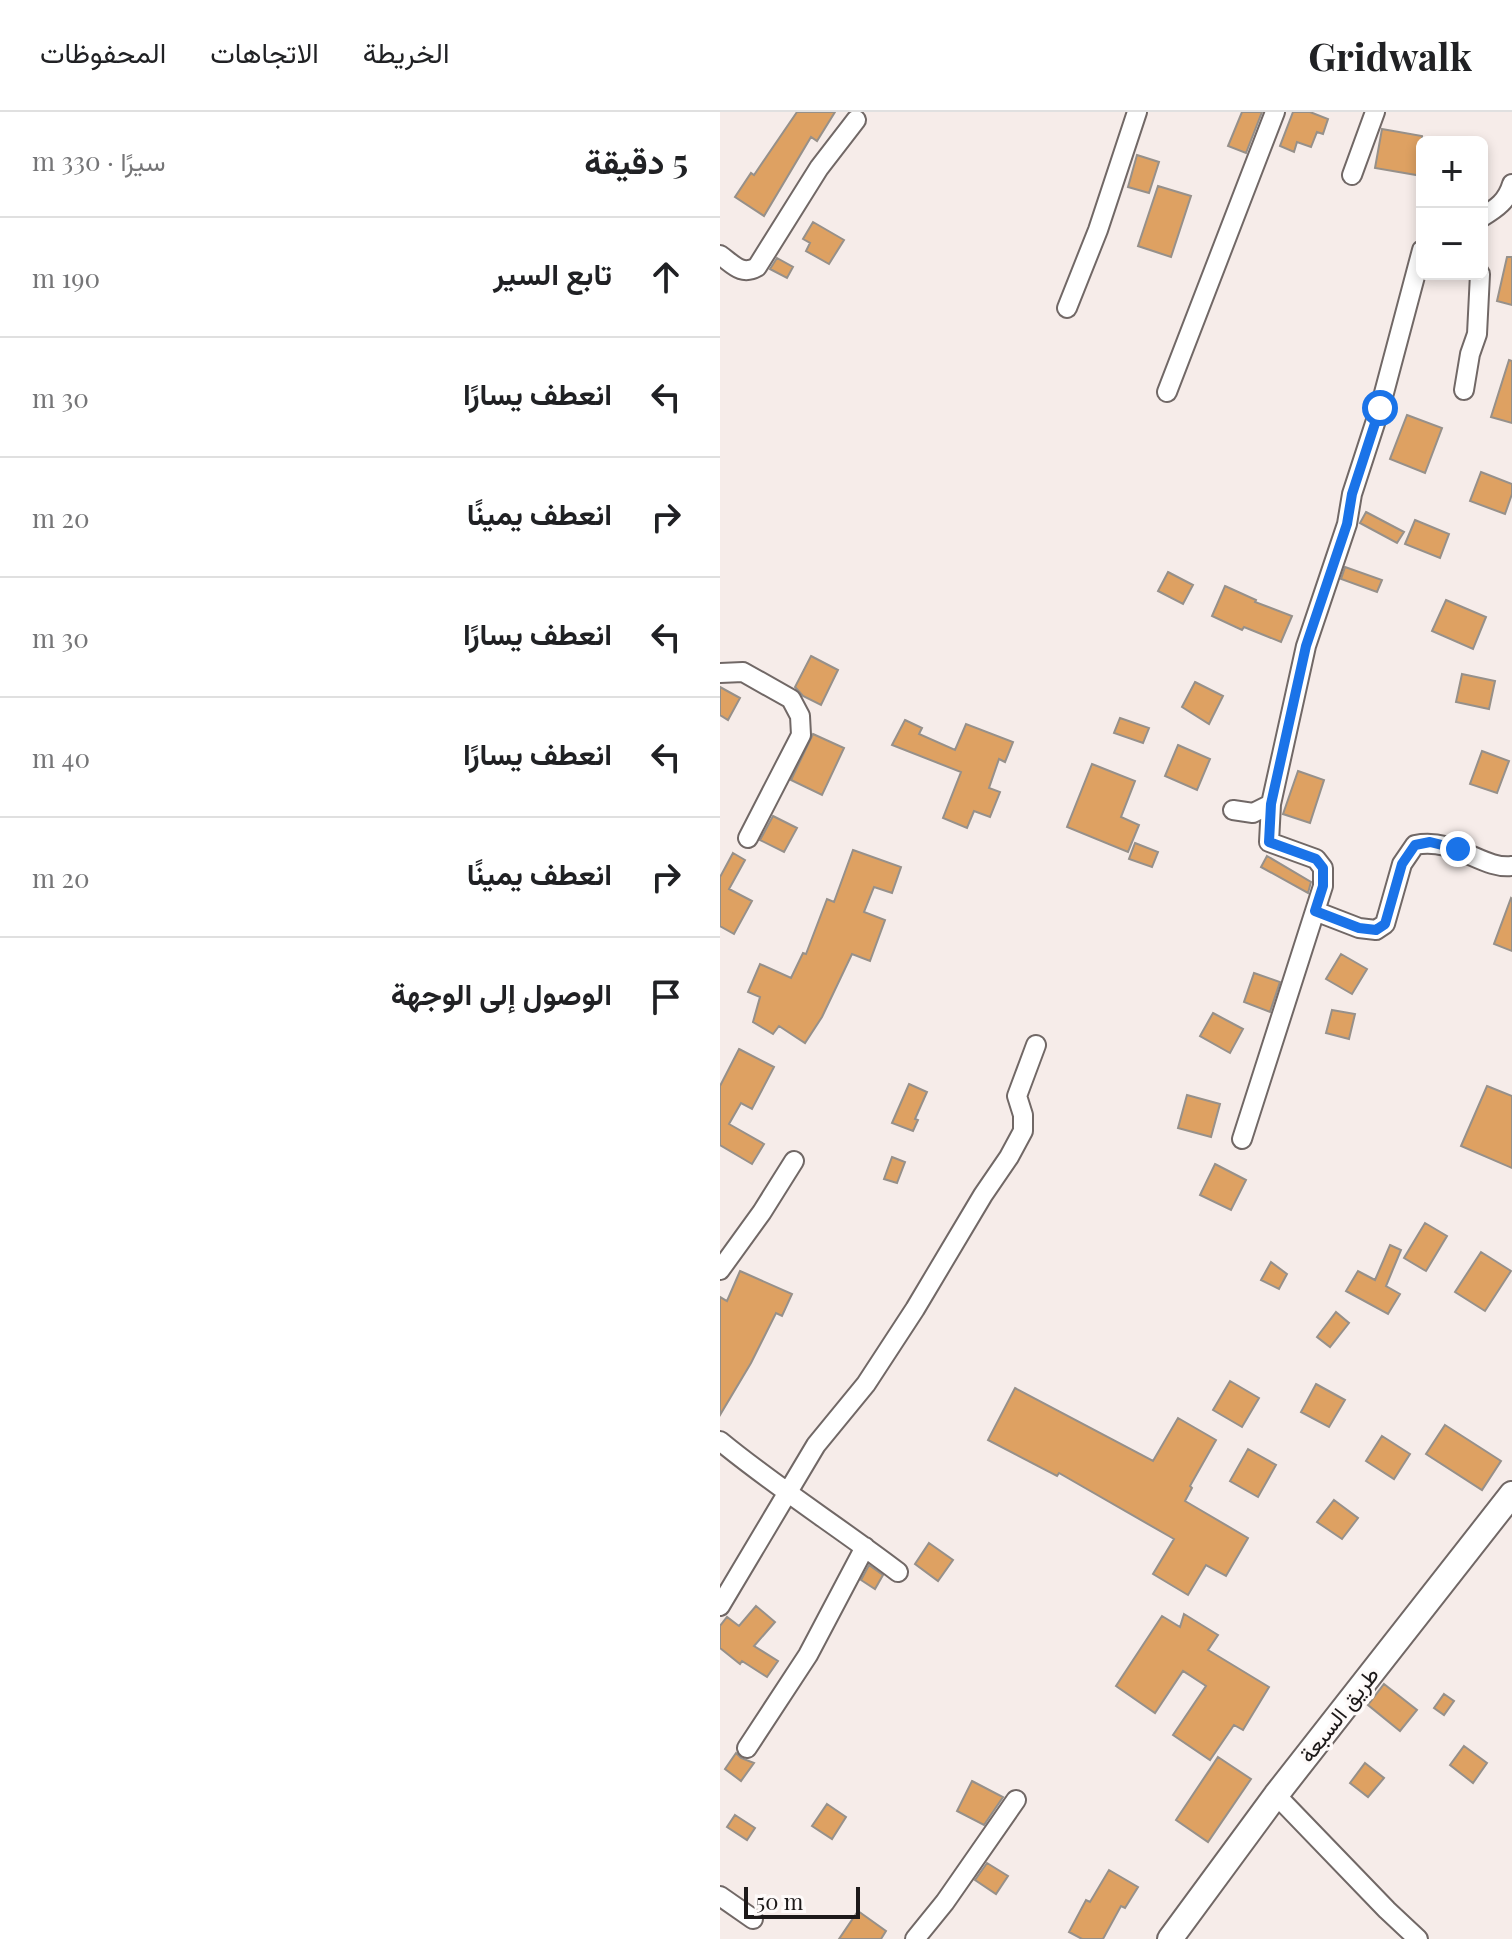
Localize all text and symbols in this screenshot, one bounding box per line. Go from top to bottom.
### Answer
text: Gridwalk [1308,30,1472,81]
text: المحفوظات [40,33,166,70]
text: الاتجاهات [210,33,319,70]
text: الخريطة [363,33,449,70]
map controls [1416,136,1488,280]
button: + [1416,136,1488,208]
text: 5 دقيقة [584,137,688,183]
text: سيرًا · 330 m [32,143,166,178]
button: − [1416,208,1488,280]
text: تابع السير [493,253,612,293]
icon: ahead [644,255,688,299]
text: 190 m [32,260,100,295]
text: انعطف يسارًا [463,373,612,413]
icon: left [644,375,688,419]
text: 30 m [32,380,89,415]
route start [1362,390,1398,426]
text: انعطف يمينًا [467,493,612,533]
icon: right [644,495,688,539]
text: 20 m [32,500,90,535]
text: انعطف يسارًا [463,613,612,653]
icon: left [644,615,688,659]
text: 30 m [32,620,89,655]
text: انعطف يسارًا [463,733,612,773]
icon: left [644,735,688,779]
text: 40 m [32,740,90,775]
route end [1440,831,1476,867]
text: انعطف يمينًا [467,853,612,893]
icon: right [644,855,688,899]
text: 20 m [32,860,90,895]
text: الوصول إلى الوجهة [391,973,612,1013]
icon: arrive [644,975,688,1019]
street label: طريق السبعة [1291,1660,1385,1768]
scale bar [744,1883,860,1919]
text: 50 m [756,1886,803,1916]

